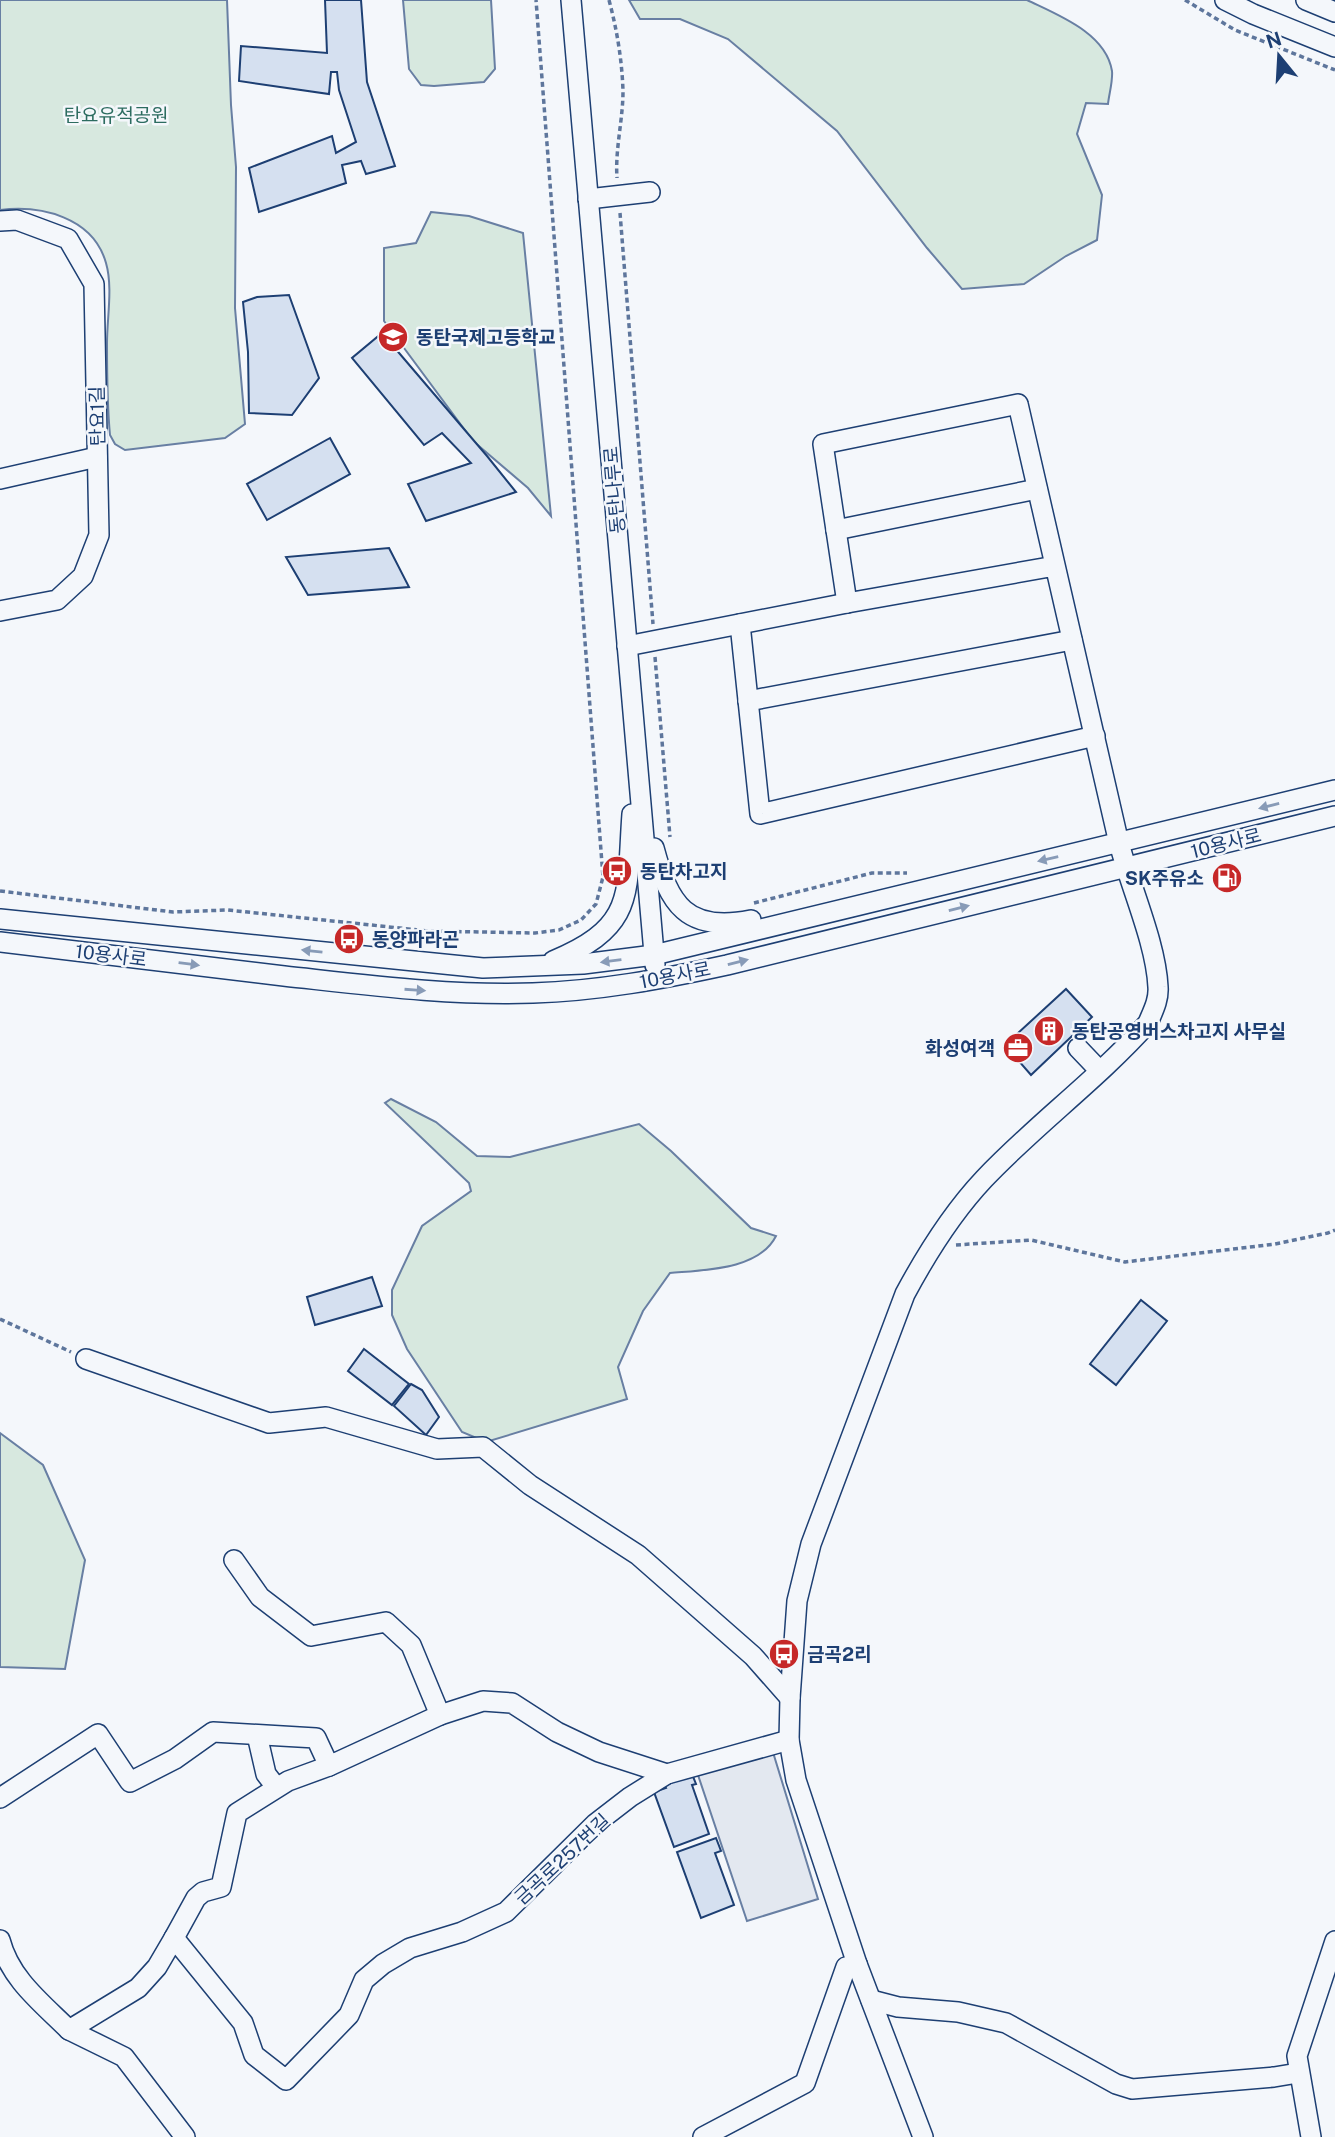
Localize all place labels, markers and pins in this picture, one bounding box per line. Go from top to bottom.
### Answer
school or university icon: 동탄국제고등학교 [376,320,410,354]
place label: 동탄국제고등학교 [416,326,556,348]
bus stop icon: 동탄차고지 [600,854,634,888]
place label: 동탄차고지 [640,860,727,882]
fuel station icon: SK주유소 [1210,861,1244,895]
place label: SK주유소 [1125,867,1204,889]
bus stop icon: 동양파라곤 [332,922,366,956]
place label: 동양파라곤 [372,928,459,950]
building icon: 동탄공영버스차고지 사무실 [1032,1014,1066,1048]
place label: 동탄공영버스차고지 사무실 [1072,1020,1286,1042]
office icon: 화성여객 [1001,1031,1035,1065]
place label: 화성여객 [925,1037,995,1059]
bus stop icon: 금곡2리 [767,1637,801,1671]
place label: 금곡2리 [807,1643,872,1665]

